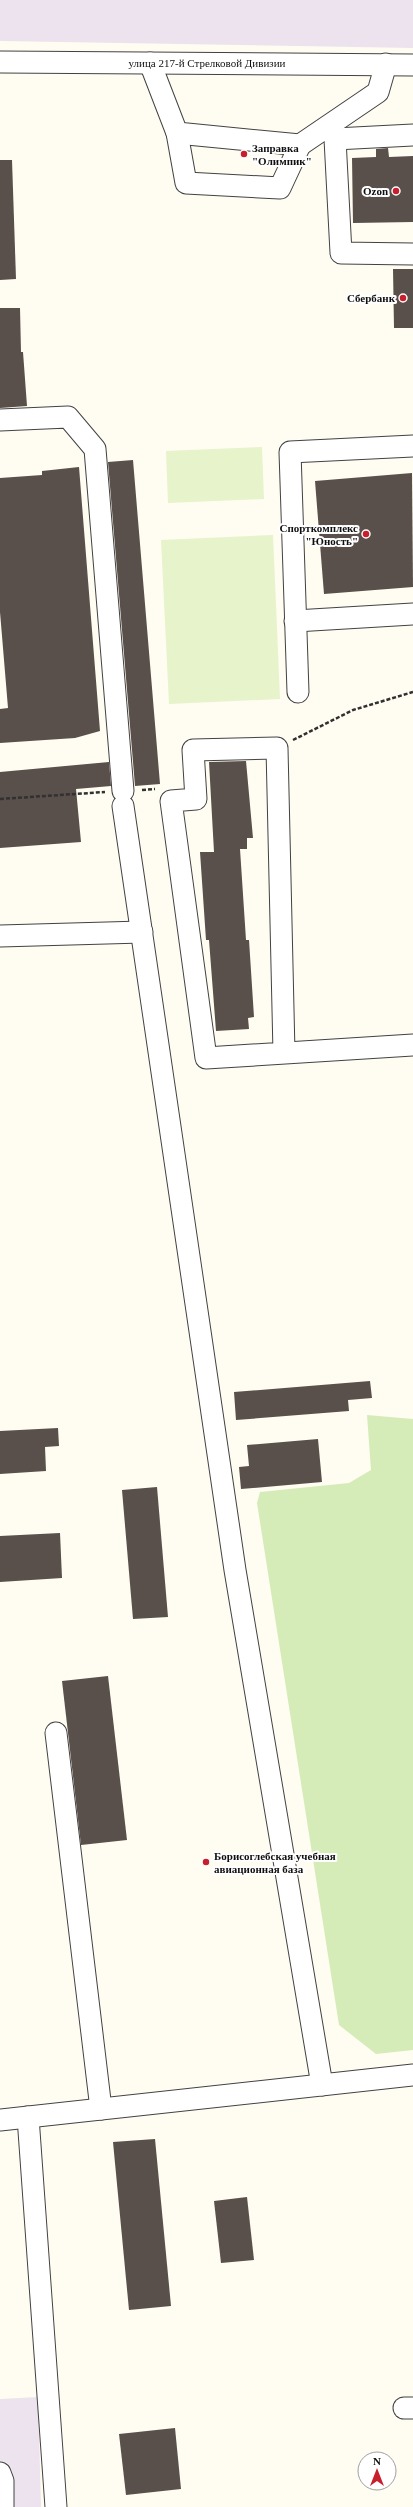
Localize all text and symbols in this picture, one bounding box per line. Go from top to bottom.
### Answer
street label: улица 217-й Стрелковой Дивизии [129,57,286,69]
place label: Заправка "Олимпик" [252,142,312,167]
marker: Заправка "Олимпик" [239,149,249,159]
place label: Ozon [363,185,388,197]
marker: Ozon [391,186,401,196]
place label: Сбербанк [347,292,396,304]
marker: Сбербанк [398,293,408,303]
place label: Спорткомплекс "Юность" [280,522,358,547]
marker: Спорткомплекс "Юность" [361,529,371,539]
place label: Борисоглебская учебная авиационная база [214,1850,336,1875]
marker: Борисоглебская учебная авиационная база [201,1857,211,1867]
north arrow [357,2451,397,2491]
text: N [373,2455,381,2467]

